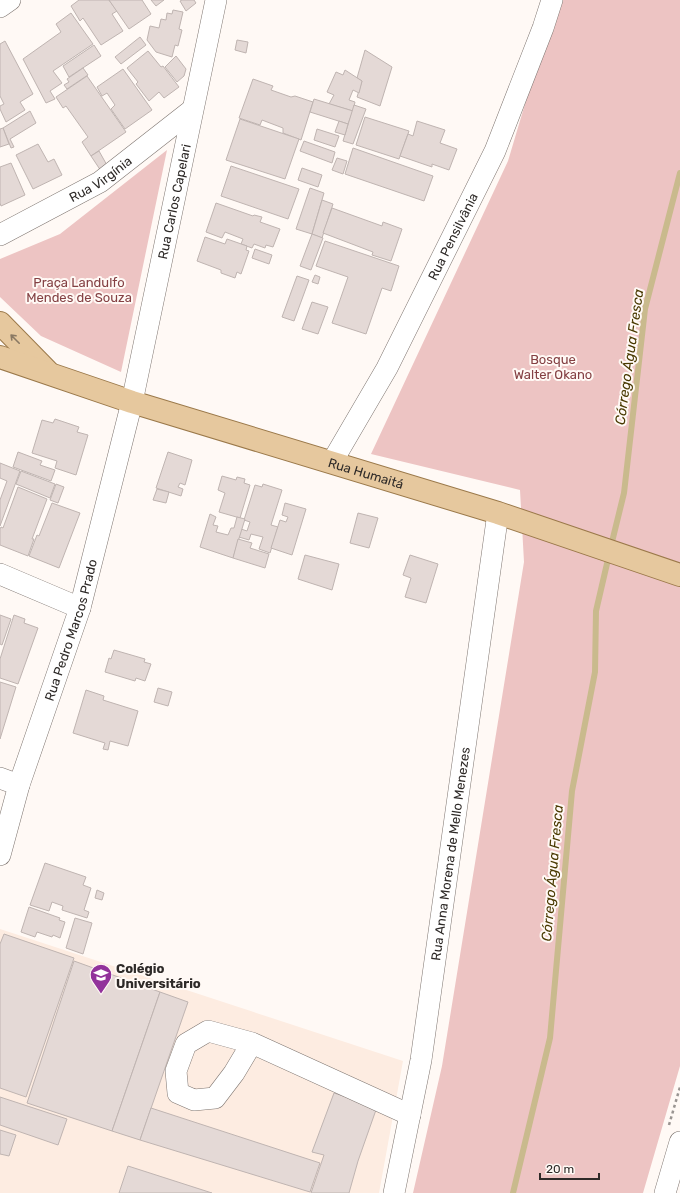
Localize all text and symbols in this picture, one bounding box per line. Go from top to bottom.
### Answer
street label: Rua Carlos Capelari [155,143,194,261]
street label: Rua Virgínia [67,153,135,205]
street label: Rua Pensilvânia [425,190,481,283]
park label: Praça Landulfo Mendes de Souza [26,275,132,305]
water label: Córrego Água Fresca [611,288,647,426]
one-way arrow [10,334,20,344]
park label: Bosque Walter Okano [514,352,592,382]
street label: Rua Humaitá [326,455,405,492]
street label: Rua Pedro Marcos Prado [42,558,100,703]
street label: Rua Anna Morena de Mello Menezes [428,746,473,962]
water label: Córrego Água Fresca [537,804,567,942]
place label: Colégio Universitário [116,961,201,991]
school or university icon: Colégio Universitário [88,962,114,995]
scale bar [540,1155,599,1181]
text: 20 m [546,1162,574,1176]

